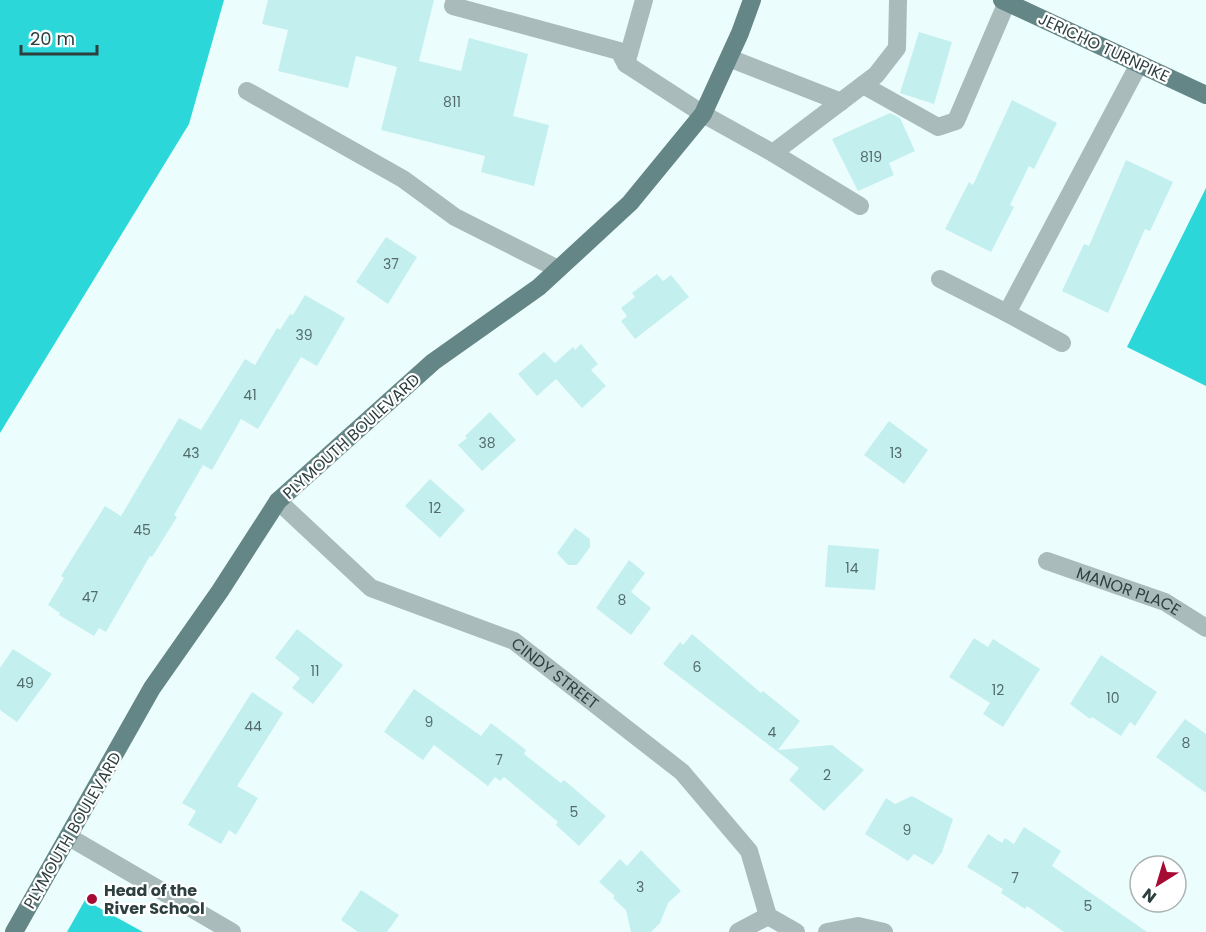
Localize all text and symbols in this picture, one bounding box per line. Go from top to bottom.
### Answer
street label: JERICHO TURNPIKE [1035,7,1173,88]
scale bar [21,18,98,56]
text: 20 m [30,26,75,51]
house number: 811 [443,92,461,112]
house number: 819 [860,147,882,167]
house number: 37 [383,254,399,274]
house number: 39 [295,325,313,345]
street label: PLYMOUTH BOULEVARD [278,368,425,504]
house number: 41 [243,385,257,405]
house number: 38 [478,433,496,453]
house number: 43 [182,443,200,463]
house number: 13 [890,443,902,463]
house number: 12 [429,498,441,518]
house number: 45 [133,520,151,540]
house number: 14 [845,558,859,578]
street label: MANOR PLACE [1073,561,1185,621]
house number: 47 [82,587,99,607]
house number: 8 [618,590,627,610]
street label: CINDY STREET [506,632,604,715]
house number: 6 [693,657,702,677]
house number: 11 [311,661,319,681]
house number: 49 [16,673,34,693]
house number: 12 [992,680,1004,700]
house number: 10 [1106,688,1120,708]
house number: 9 [425,712,433,732]
house number: 44 [244,716,262,736]
house number: 4 [768,722,777,742]
house number: 8 [1182,733,1191,753]
street label: PLYMOUTH BOULEVARD [18,748,127,913]
house number: 7 [495,750,503,770]
house number: 2 [823,765,831,785]
house number: 5 [570,802,578,822]
house number: 9 [903,820,911,840]
north arrow [1128,854,1188,914]
house number: 7 [1011,868,1019,888]
house number: 3 [636,877,644,897]
place label: Head of the River School [104,879,205,920]
text: N [1138,883,1161,908]
marker: Head of the River School [85,892,99,906]
house number: 5 [1084,896,1092,916]

